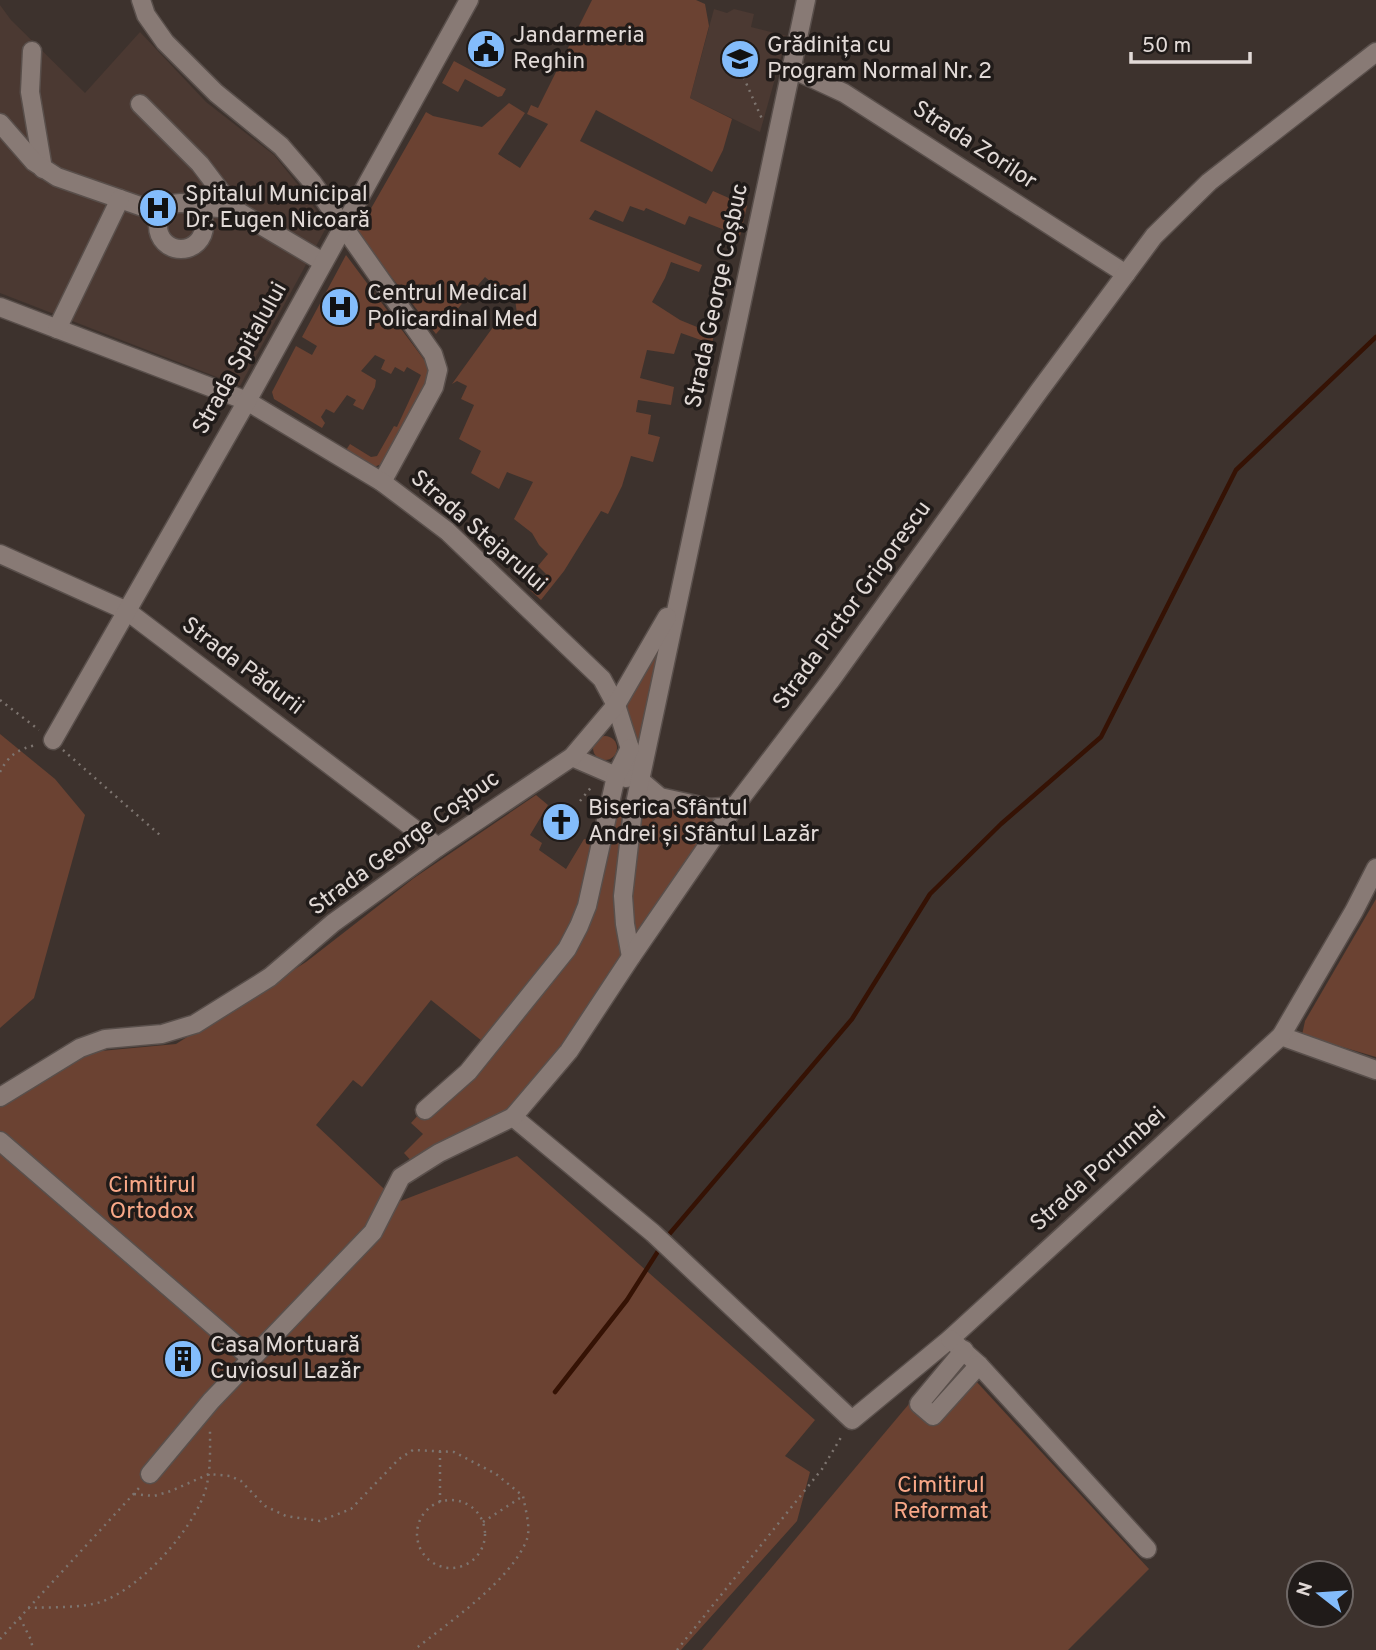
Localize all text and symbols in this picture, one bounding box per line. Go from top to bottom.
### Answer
scale bar [1131,21,1250,65]
place label: Jandarmeria Reghin [513,22,645,77]
public building icon: Jandarmeria Reghin [465,28,507,70]
place label: Grădinița cu Program Normal Nr. 2 [767,32,992,87]
text: 50 m [1142,33,1191,60]
school or university icon: Grădinița cu Program Normal Nr. 2 [719,38,761,80]
street label: Strada Zorilor [906,95,1042,197]
place label: Spitalul Municipal Dr. Eugen Nicoară [185,181,370,236]
street label: Strada George Coșbuc [680,181,756,411]
hospital icon: Spitalul Municipal Dr. Eugen Nicoară [137,187,179,229]
street label: Strada Spitalului [187,278,295,440]
place label: Centrul Medical Policardinal Med [367,280,538,335]
hospital icon: Centrul Medical Policardinal Med [319,286,361,328]
street label: Strada Stejarului [404,465,552,599]
street label: Strada Pictor Grigorescu [767,496,939,716]
street label: Strada Pădurii [175,612,309,722]
street label: Strada George Coșbuc [304,765,506,923]
place label: Biserica Sfântul Andrei și Sfântul Lazăr [588,795,819,850]
church icon: Biserica Sfântul Andrei și Sfântul Lazăr [540,801,582,843]
street label: Strada Porumbei [1025,1101,1173,1239]
park label: Cimitirul Ortodox [108,1172,196,1227]
place label: Casa Mortuară Cuviosul Lazăr [210,1332,361,1387]
building icon: Casa Mortuară Cuviosul Lazăr [162,1338,204,1380]
park label: Cimitirul Reformat [893,1472,989,1527]
north arrow [1285,1559,1355,1629]
text: N [1292,1580,1319,1600]

